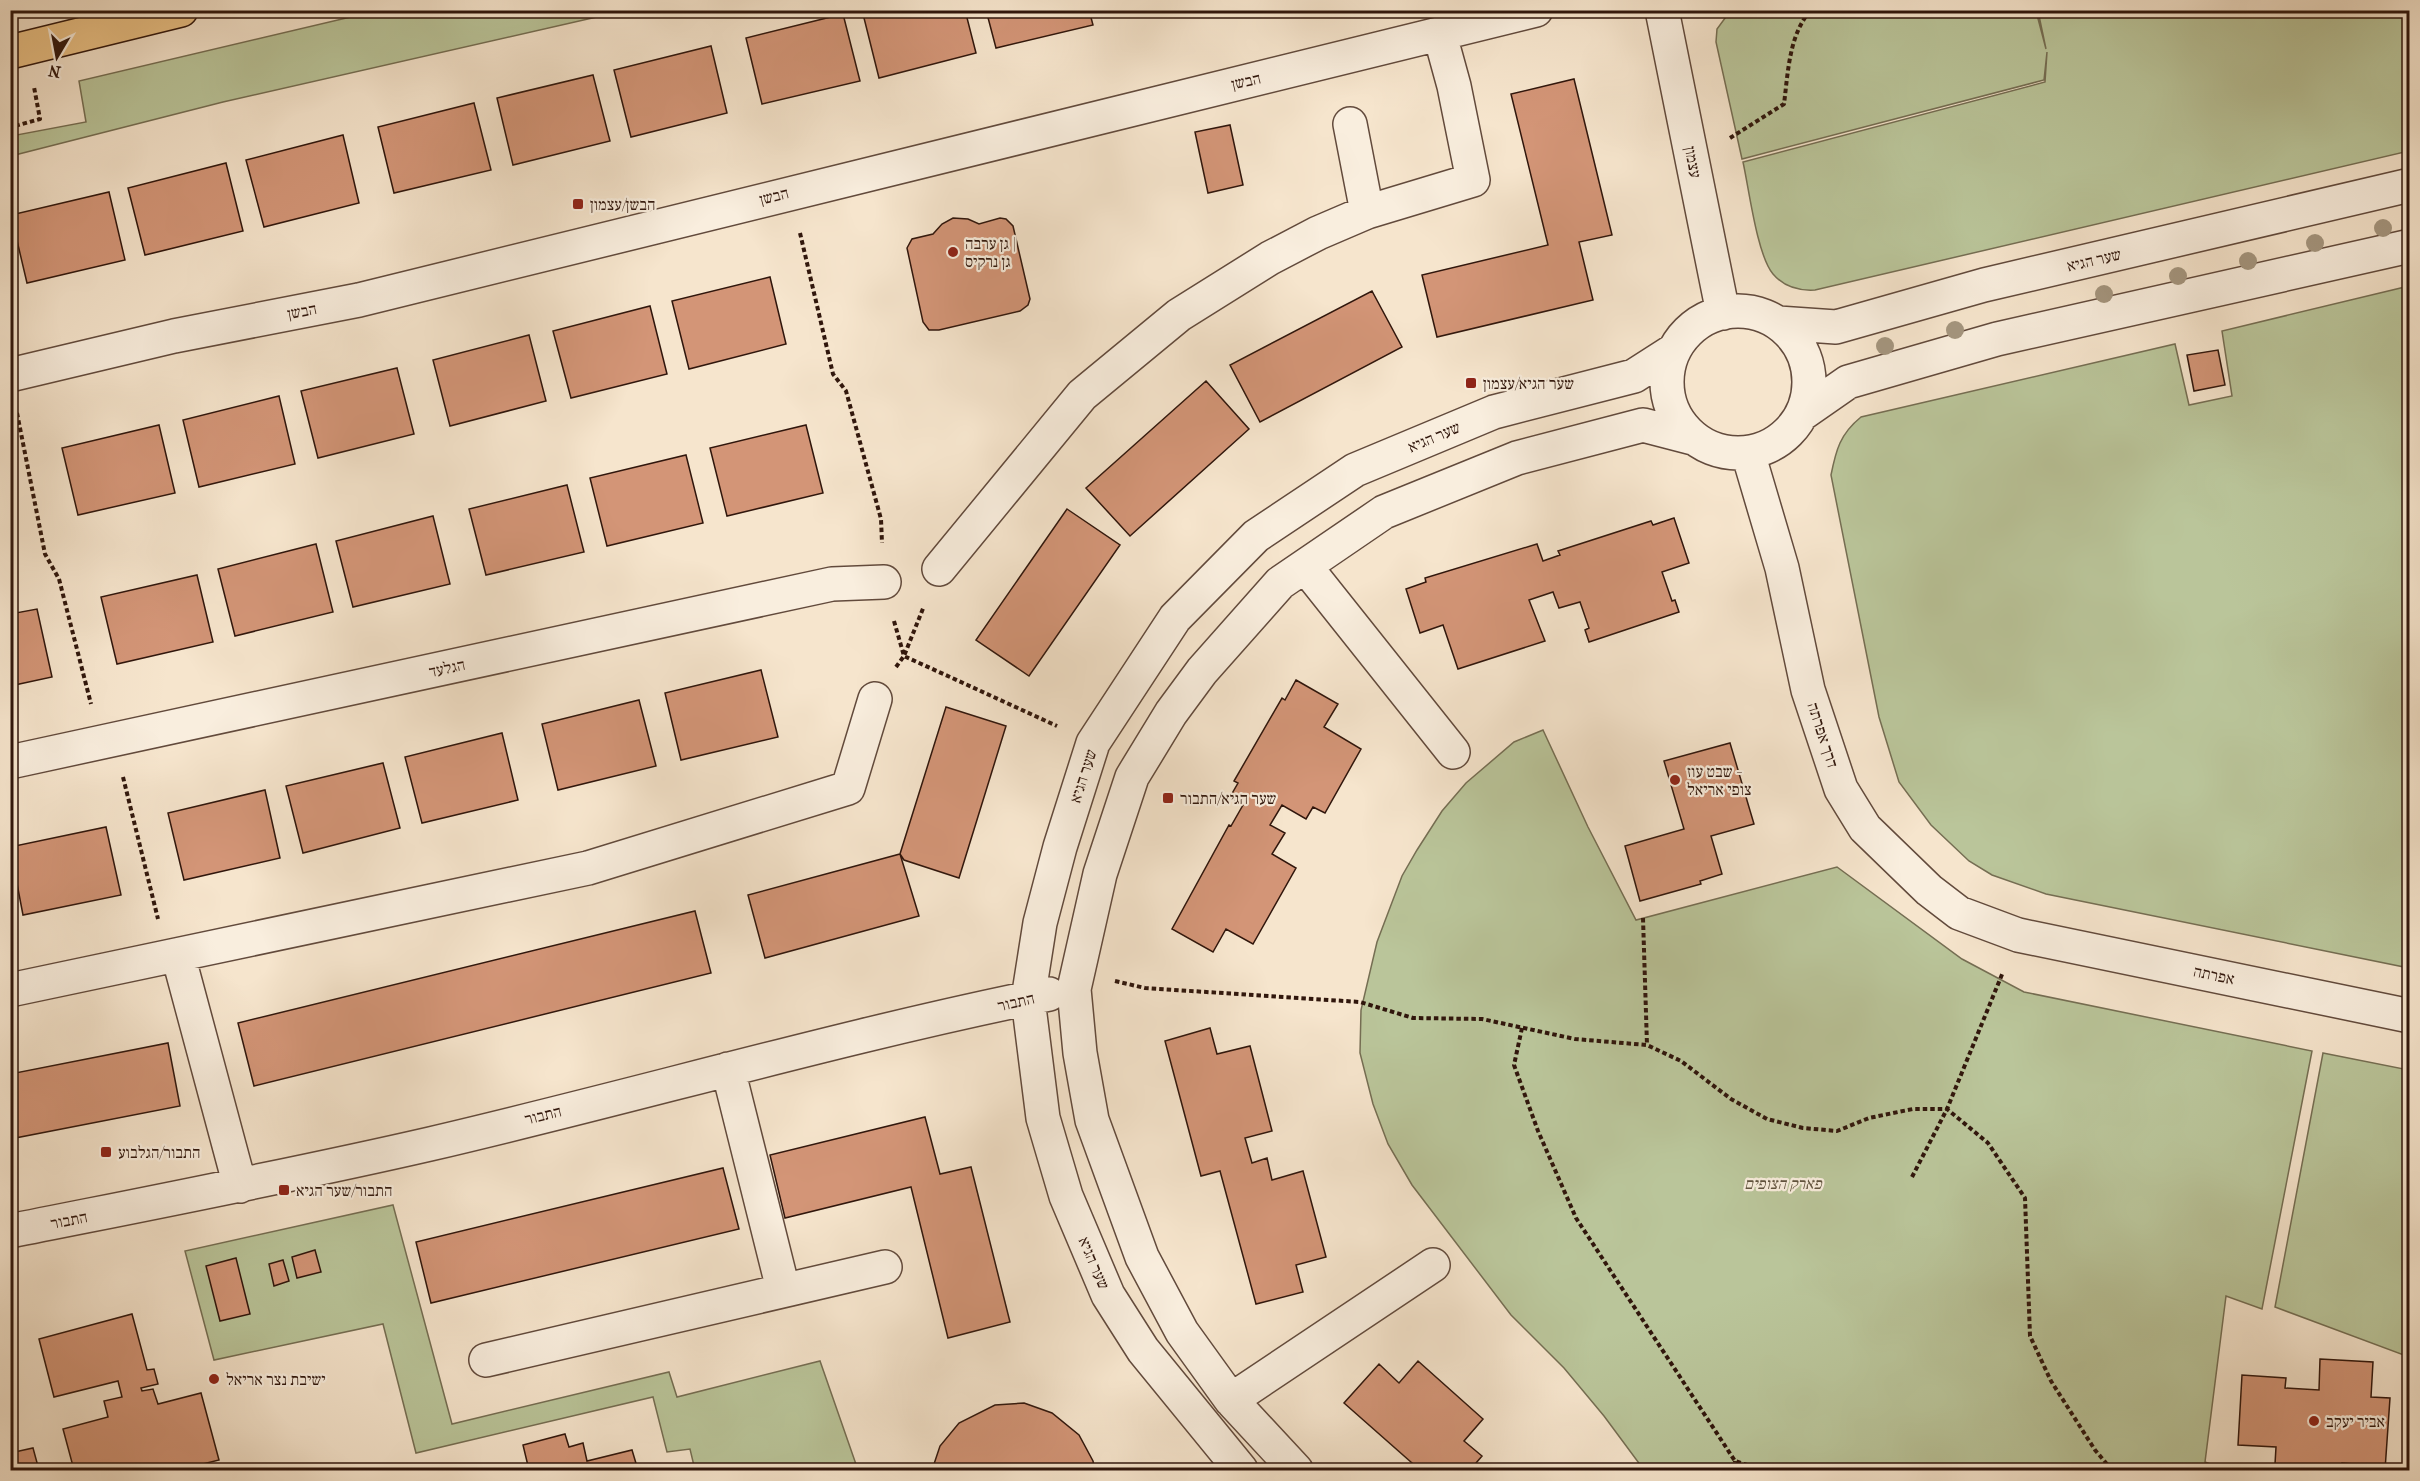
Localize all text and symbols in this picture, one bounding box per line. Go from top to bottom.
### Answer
north arrow [27,27,87,87]
text: N [46,61,62,82]
street label: הבשן [1229,68,1263,94]
street label: עצמון [1681,145,1705,180]
street label: הבשן [757,183,791,209]
place label: הבשן/עצמון [590,195,655,214]
marker: הבשן/עצמון [571,197,585,211]
place label: גן ערבה | גן נרקיס [965,234,1016,271]
street label: שער הגיא [2065,244,2123,275]
marker: גן ערבה | גן נרקיס [946,245,960,259]
street label: הבשן [286,299,318,323]
place label: שער הגיא/עצמון [1483,374,1574,393]
marker: שער הגיא/עצמון [1464,376,1478,390]
street label: שער הגיא [1405,417,1463,457]
street label: הגלעד [427,655,467,681]
street label: דרך אפרתה [1804,700,1842,770]
street label: שער הגיא [1065,747,1101,805]
place label: שבט עוז - צופי אריאל [1687,762,1752,799]
marker: שבט עוז - צופי אריאל [1668,773,1682,787]
place label: שער הגיא/התבור [1180,789,1277,808]
marker: שער הגיא/התבור [1161,791,1175,805]
street label: אפרתה [2192,961,2236,989]
street label: התבור [996,989,1036,1015]
street label: התבור [523,1101,563,1129]
place label: התבור/הגלבוע [118,1143,201,1162]
marker: התבור/הגלבוע [99,1145,113,1159]
park label: פארק הצופים [1744,1174,1823,1193]
place label: התבור/שער הגיא [296,1181,392,1200]
marker: התבור/שער הגיא [277,1183,291,1197]
street label: התבור [49,1207,89,1233]
street label: שער הגיא [1074,1234,1114,1292]
place label: ישיבת נצר אריאל [226,1370,326,1389]
marker: ישיבת נצר אריאל [207,1372,221,1386]
place label: אביר יעקב [2326,1412,2385,1431]
marker: אביר יעקב [2307,1414,2321,1428]

